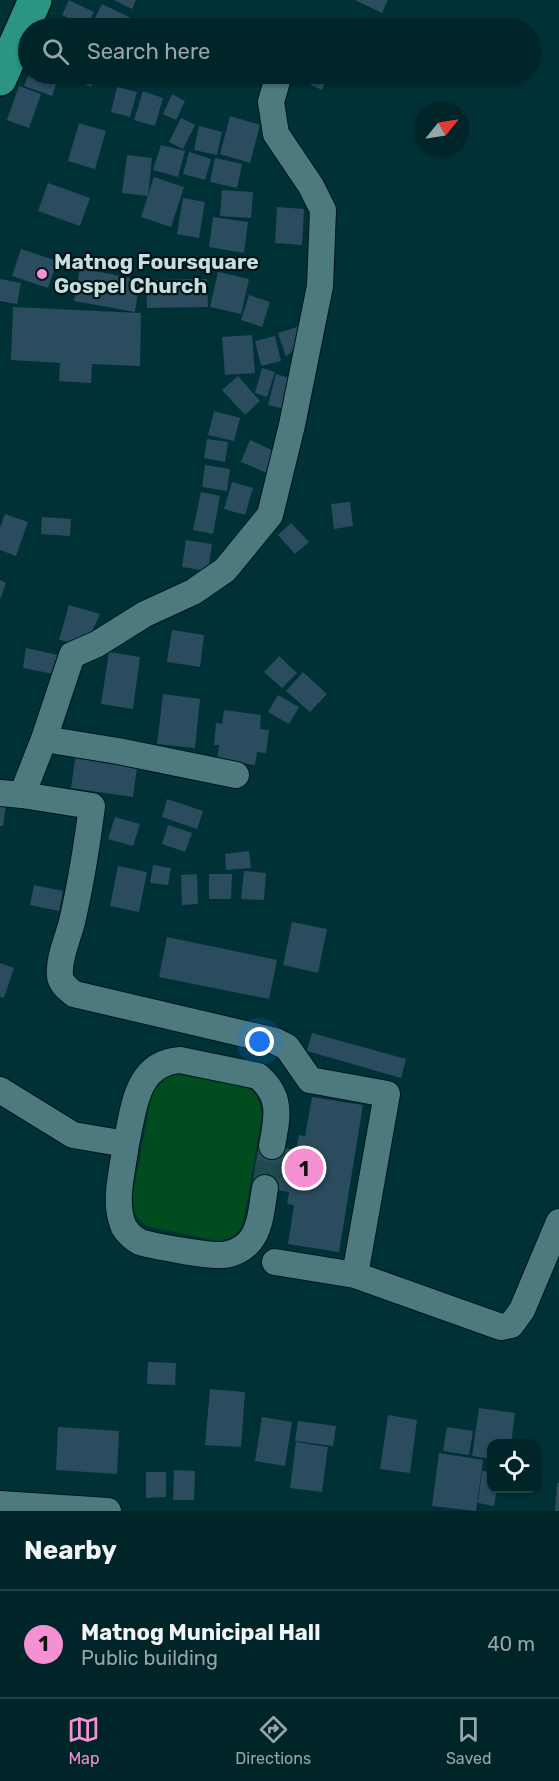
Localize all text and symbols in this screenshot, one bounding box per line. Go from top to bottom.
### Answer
search box [18,18,541,84]
icon: search [39,35,72,68]
text: Search here [87,38,210,65]
north arrow [415,102,469,156]
place label: Matnog Foursquare Gospel Church [54,249,259,298]
marker: Matnog Foursquare Gospel Church [35,267,49,281]
your location [245,1027,274,1056]
pin: 1 [284,1146,324,1190]
map controls [487,1439,541,1493]
button: locate [487,1439,541,1493]
text: Nearby [24,1535,117,1566]
text: Matnog Municipal Hall [81,1619,320,1646]
text: 1 [39,1632,48,1656]
text: 40 m [487,1632,535,1656]
text: Public building [81,1646,218,1670]
tab: Map [67,1713,100,1768]
tab: Directions [235,1713,311,1768]
tab: Saved [446,1713,492,1768]

